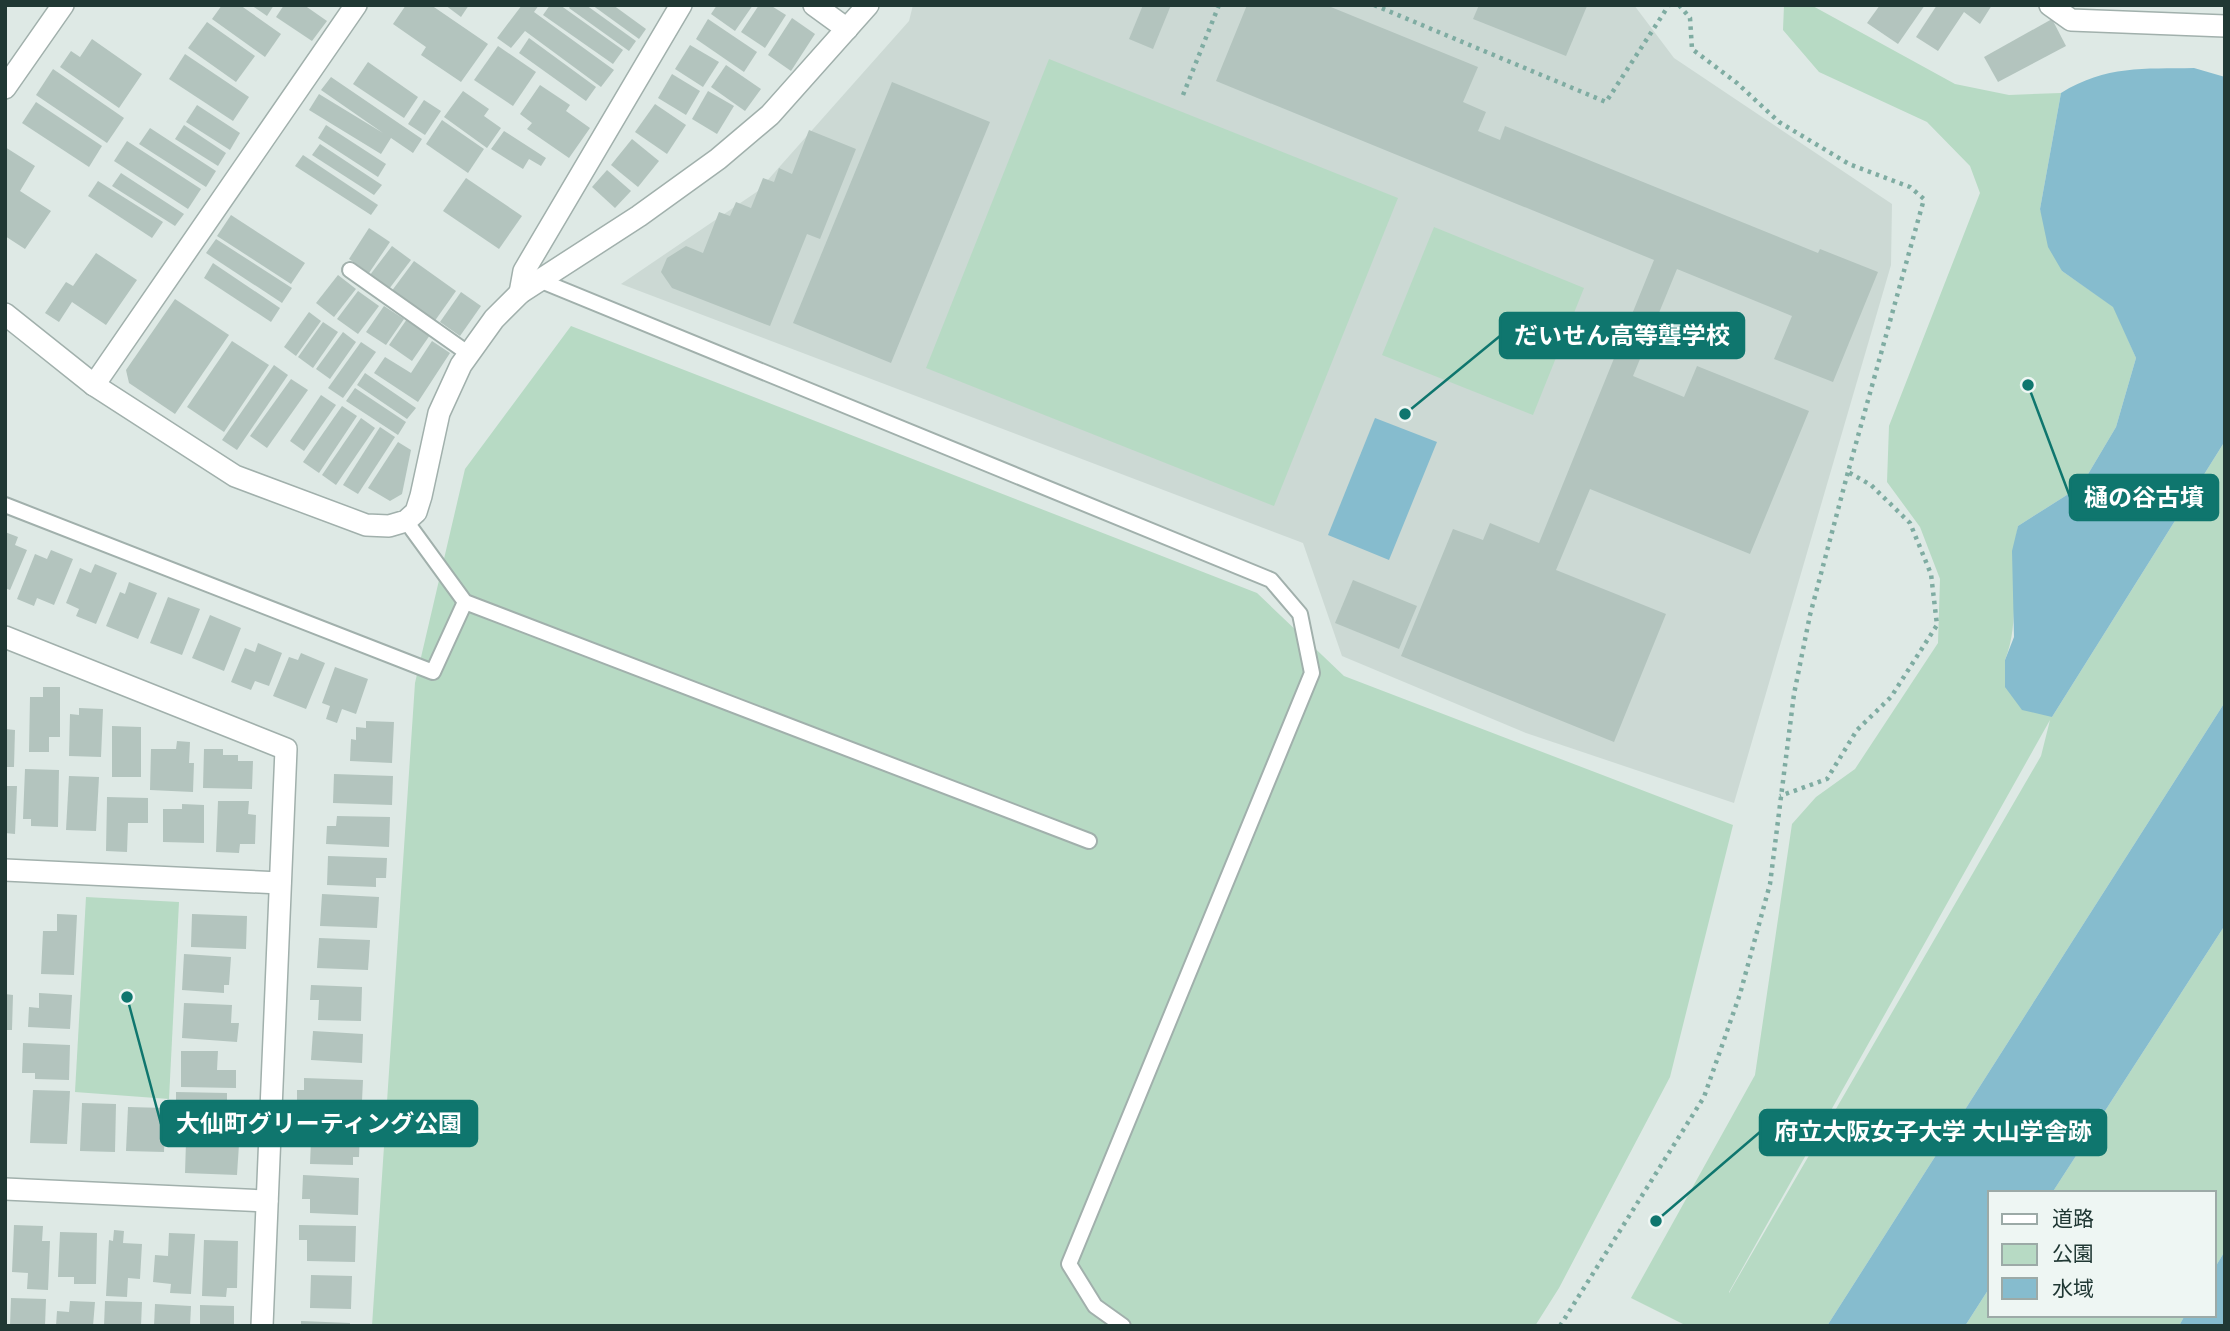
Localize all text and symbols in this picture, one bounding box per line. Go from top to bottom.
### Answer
callout: だいせん高等聾学校 [1500,313,1744,358]
text: だいせん高等聾学校 [1514,322,1730,349]
callout: 樋の谷古墳 [2070,475,2218,520]
text: 樋の谷古墳 [2084,484,2204,511]
callout: 大仙町グリーティング公園 [161,1101,477,1146]
text: 大仙町グリーティング公園 [176,1110,462,1137]
callout: 府立大阪女子大学 大山学舎跡 [1760,1110,2106,1155]
text: 府立大阪女子大学 大山学舎跡 [1774,1118,2092,1145]
legend [1988,1191,2216,1317]
text: 道路 [2052,1206,2094,1230]
text: 公園 [2052,1241,2094,1265]
text: 水域 [2052,1276,2094,1300]

